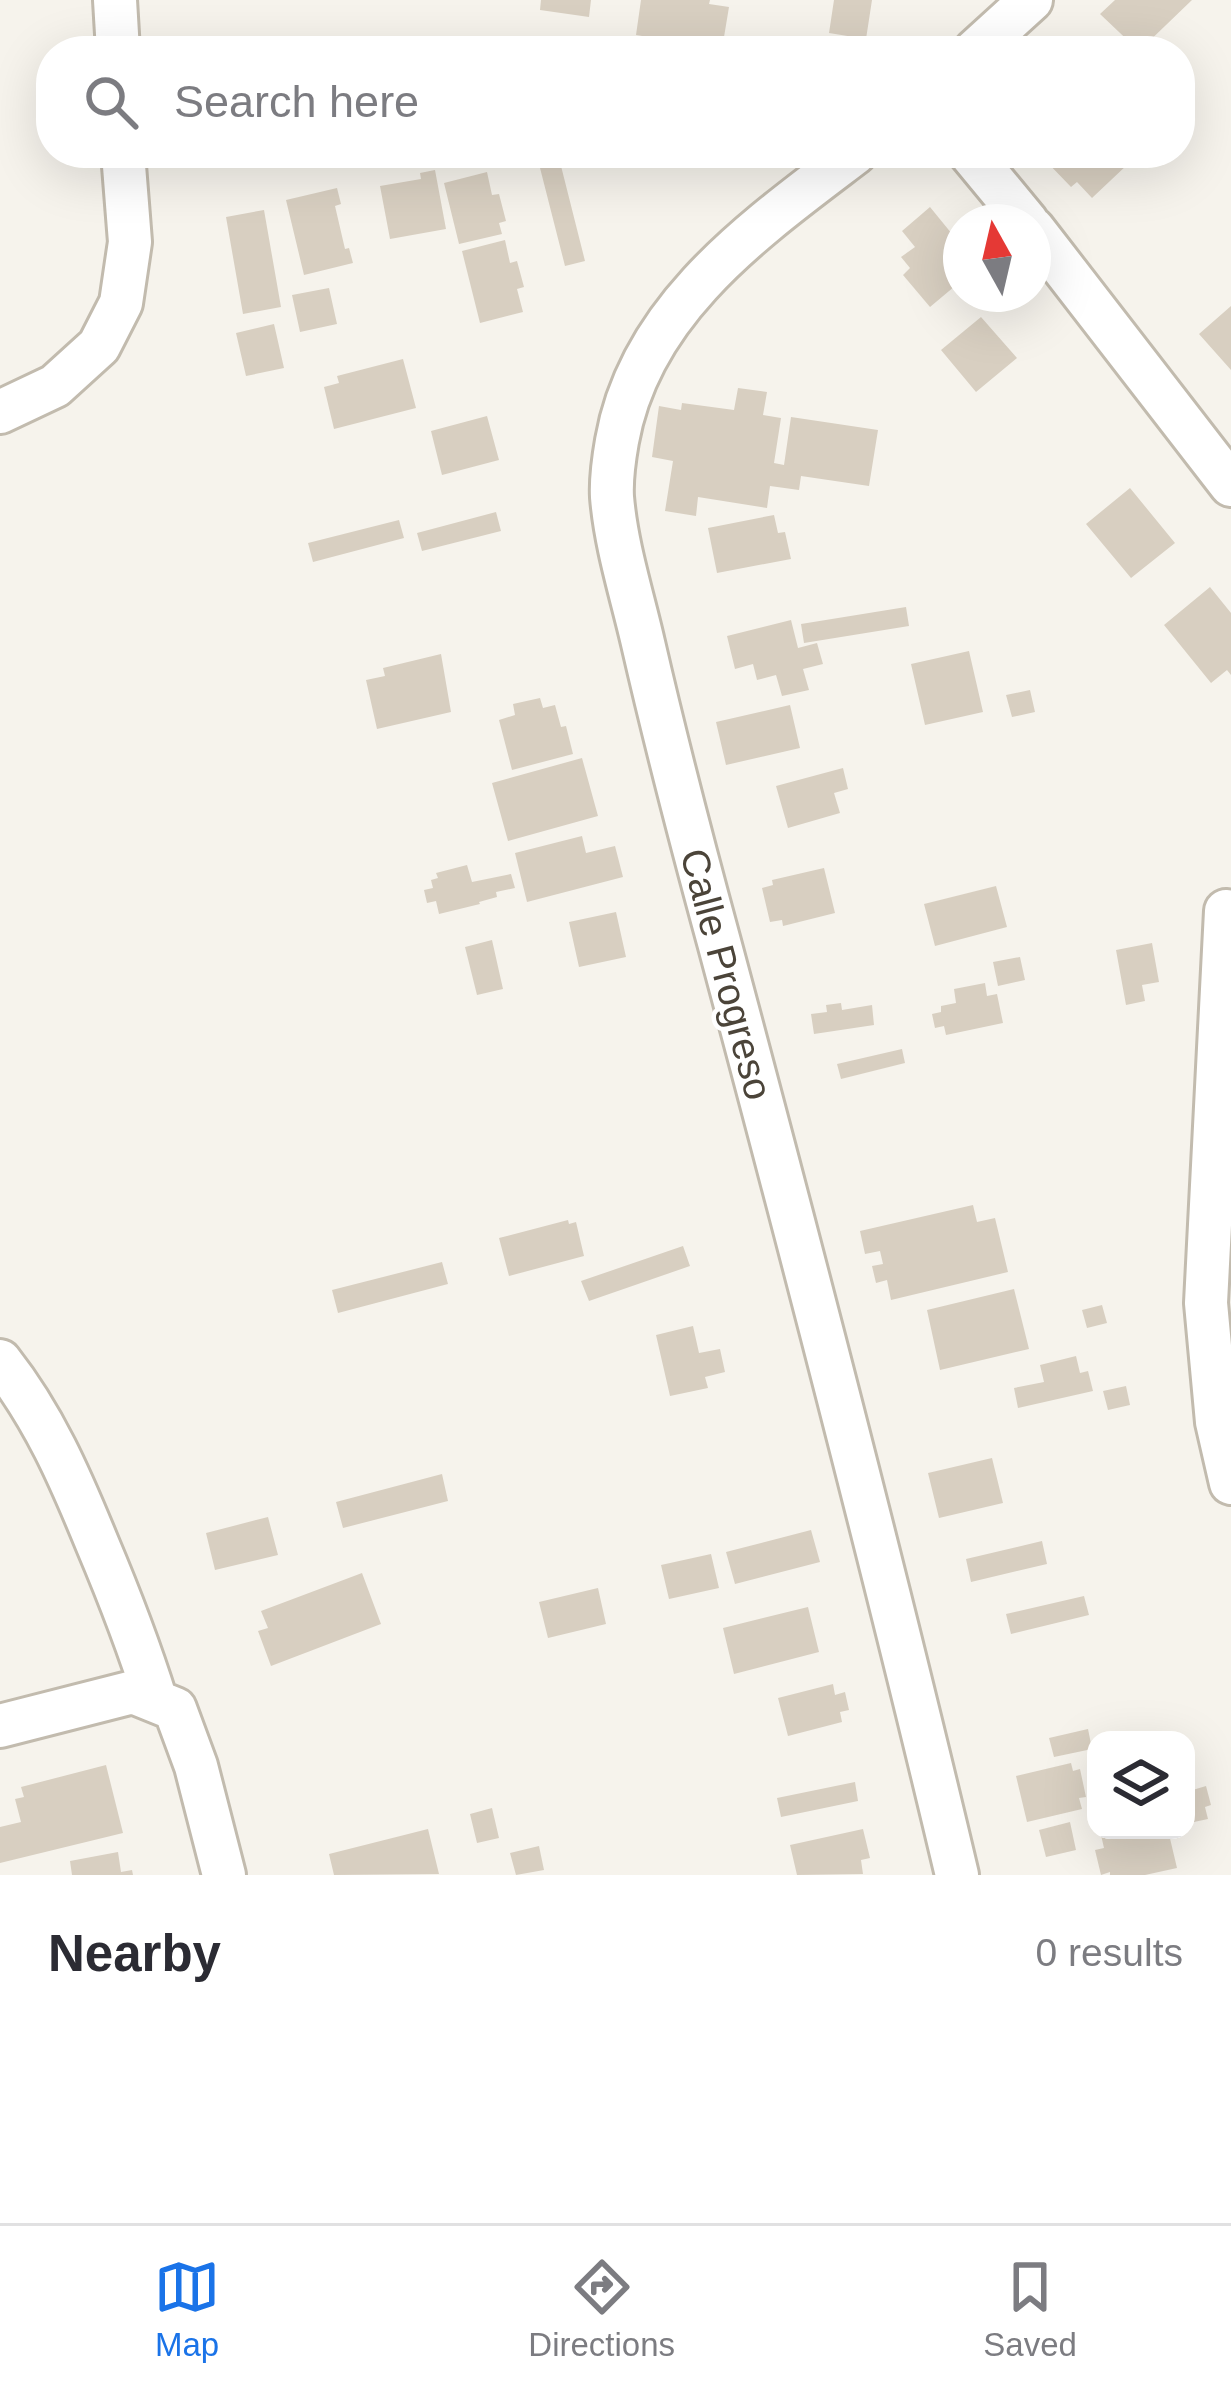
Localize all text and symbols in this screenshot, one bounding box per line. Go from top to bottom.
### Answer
search box [36,36,1195,168]
icon: search [78,69,144,135]
text: Search here [174,76,419,127]
north arrow [943,204,1051,312]
street label: Calle Progreso [672,844,781,1104]
map controls [1087,1731,1195,1839]
button: layers [1087,1731,1195,1839]
text: Nearby [48,1925,221,1982]
text: 0 results [1036,1931,1183,1974]
tab: Map [154,2254,220,2364]
tab: Directions [528,2254,675,2364]
tab: Saved [983,2254,1077,2364]

